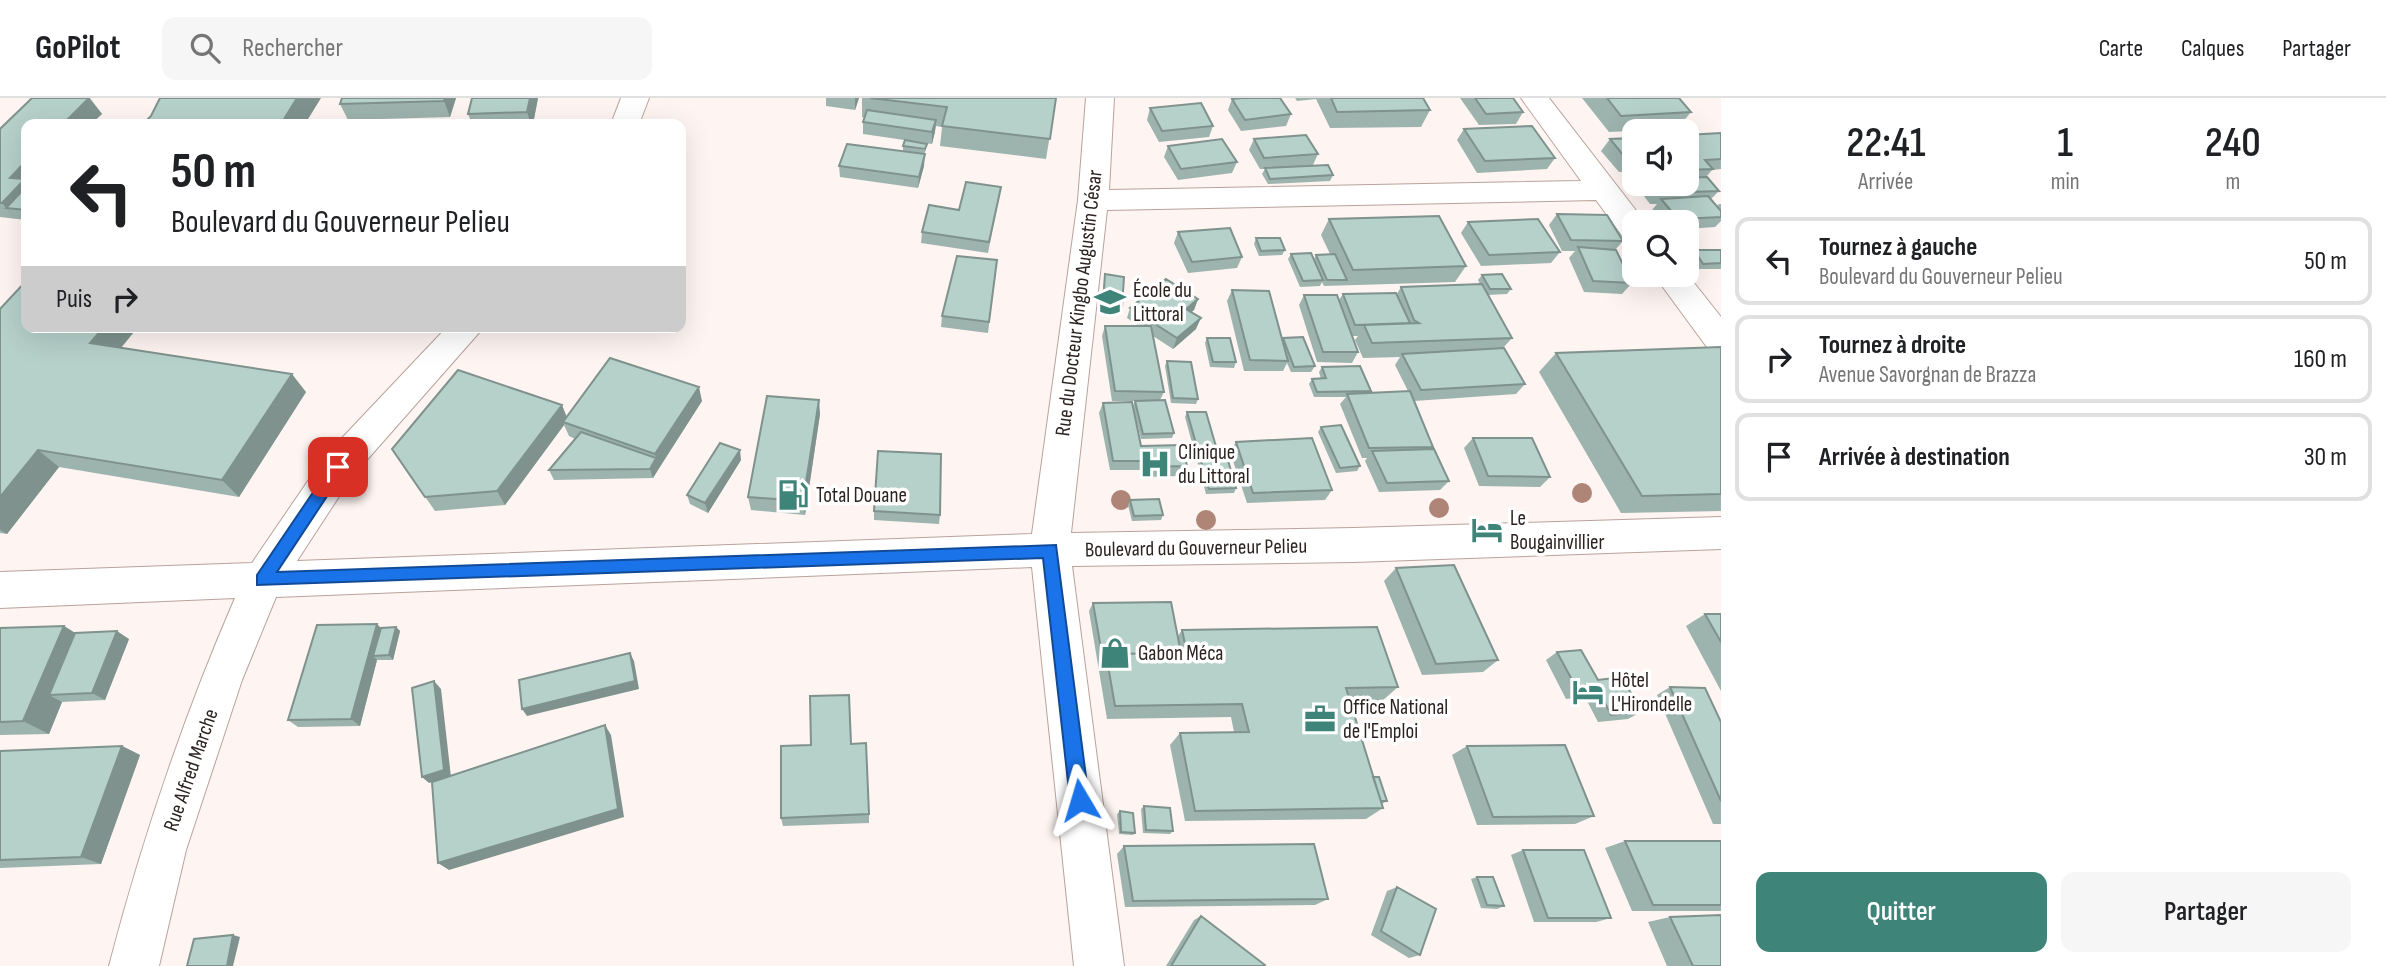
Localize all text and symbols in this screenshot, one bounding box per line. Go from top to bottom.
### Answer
search box [162,17,652,80]
text: GoPilot [35,28,120,68]
icon: search [186,29,224,67]
text: Rechercher [242,33,343,64]
text: Carte [2099,34,2143,63]
text: Calques [2181,34,2244,63]
text: Partager [2282,34,2351,63]
text: 22:41 [1846,118,1925,169]
text: 1 [2057,118,2073,169]
text: 240 [2205,118,2261,169]
map controls [1622,119,1699,287]
button: sound [1622,119,1699,196]
text: 50 m [171,143,256,202]
icon: left [56,147,147,238]
street label: Rue du Docteur Kingbo Augustin César [1050,168,1108,438]
text: Arrivée [1858,168,1913,196]
text: min [2051,168,2080,196]
text: m [2225,168,2240,196]
text: Boulevard du Gouverneur Pelieu [171,203,510,242]
button: search [1622,210,1699,287]
text: Tournez à gauche [1819,232,1977,263]
icon: left [1760,242,1798,280]
text: 50 m [2304,246,2347,277]
text: Boulevard du Gouverneur Pelieu [1819,263,2063,291]
place label: École du Littoral [1133,278,1192,327]
icon: right [106,280,144,318]
text: Puis [56,284,92,315]
school or university icon: École du Littoral [1093,285,1127,319]
text: Tournez à droite [1819,330,1966,361]
icon: right [1760,340,1798,378]
text: 160 m [2294,344,2347,375]
text: Avenue Savorgnan de Brazza [1819,361,2036,389]
pin [308,437,368,497]
icon: arrive [1760,438,1798,476]
place label: Clinique du Littoral [1178,440,1250,489]
text: Arrivée à destination [1819,442,2010,473]
text: 30 m [2304,442,2347,473]
hospital icon: Clinique du Littoral [1138,447,1172,481]
icon: arrive [319,448,357,486]
fuel station icon: Total Douane [776,478,810,512]
place label: Total Douane [816,483,907,508]
place label: Le Bougainvillier [1510,506,1605,555]
hotel icon: Le Bougainvillier [1470,513,1504,547]
street label: Boulevard du Gouverneur Pelieu [1085,534,1307,562]
shop icon: Gabon Méca [1098,636,1132,670]
place label: Gabon Méca [1138,641,1223,666]
place label: Hôtel L'Hirondelle [1611,668,1692,717]
hotel icon: Hôtel L'Hirondelle [1571,675,1605,709]
place label: Office National de l'Emploi [1343,695,1448,744]
office icon: Office National de l'Emploi [1303,702,1337,736]
street label: Rue Alfred Marche [158,706,224,834]
position arrow [1043,763,1117,837]
button: Quitter [1756,872,2047,952]
button: Partager [2061,872,2351,952]

